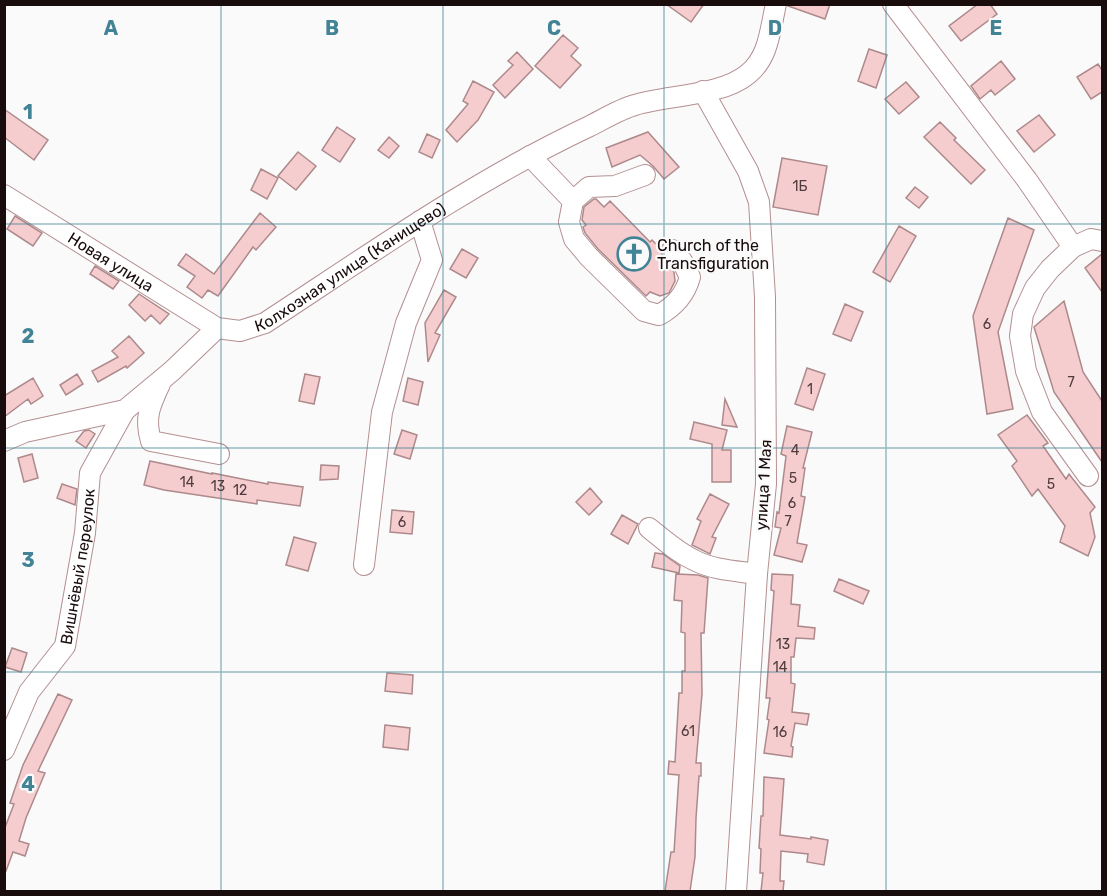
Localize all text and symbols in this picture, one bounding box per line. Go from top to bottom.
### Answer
text: A [104,16,119,40]
text: B [325,16,339,40]
text: C [547,16,561,40]
text: D [768,16,782,40]
text: E [990,16,1002,40]
text: 1 [23,100,33,124]
house number: 1Б [793,178,808,195]
street label: Колхозная улица (Канищево) [252,199,449,336]
street label: Новая улица [64,228,157,296]
church icon: Church of the Transfiguration [616,236,652,272]
place label: Church of the Transfiguration [657,236,769,273]
house number: 6 [983,316,991,333]
text: 2 [22,324,35,348]
house number: 7 [1067,374,1075,391]
house number: 1 [807,381,813,398]
street label: улица 1 Мая [752,439,775,531]
house number: 4 [791,442,800,459]
house number: 5 [789,470,797,487]
house number: 14 [180,474,195,491]
house number: 5 [1047,476,1055,493]
house number: 13 [211,478,225,495]
house number: 12 [233,482,247,499]
street label: Вишнёвый переулок [56,487,99,646]
house number: 6 [788,495,796,512]
house number: 7 [784,513,792,530]
house number: 6 [398,514,406,531]
text: 3 [21,548,35,572]
house number: 13 [776,636,790,653]
house number: 14 [773,659,788,676]
house number: 61 [681,723,695,740]
house number: 16 [773,724,787,741]
text: 4 [21,772,35,796]

